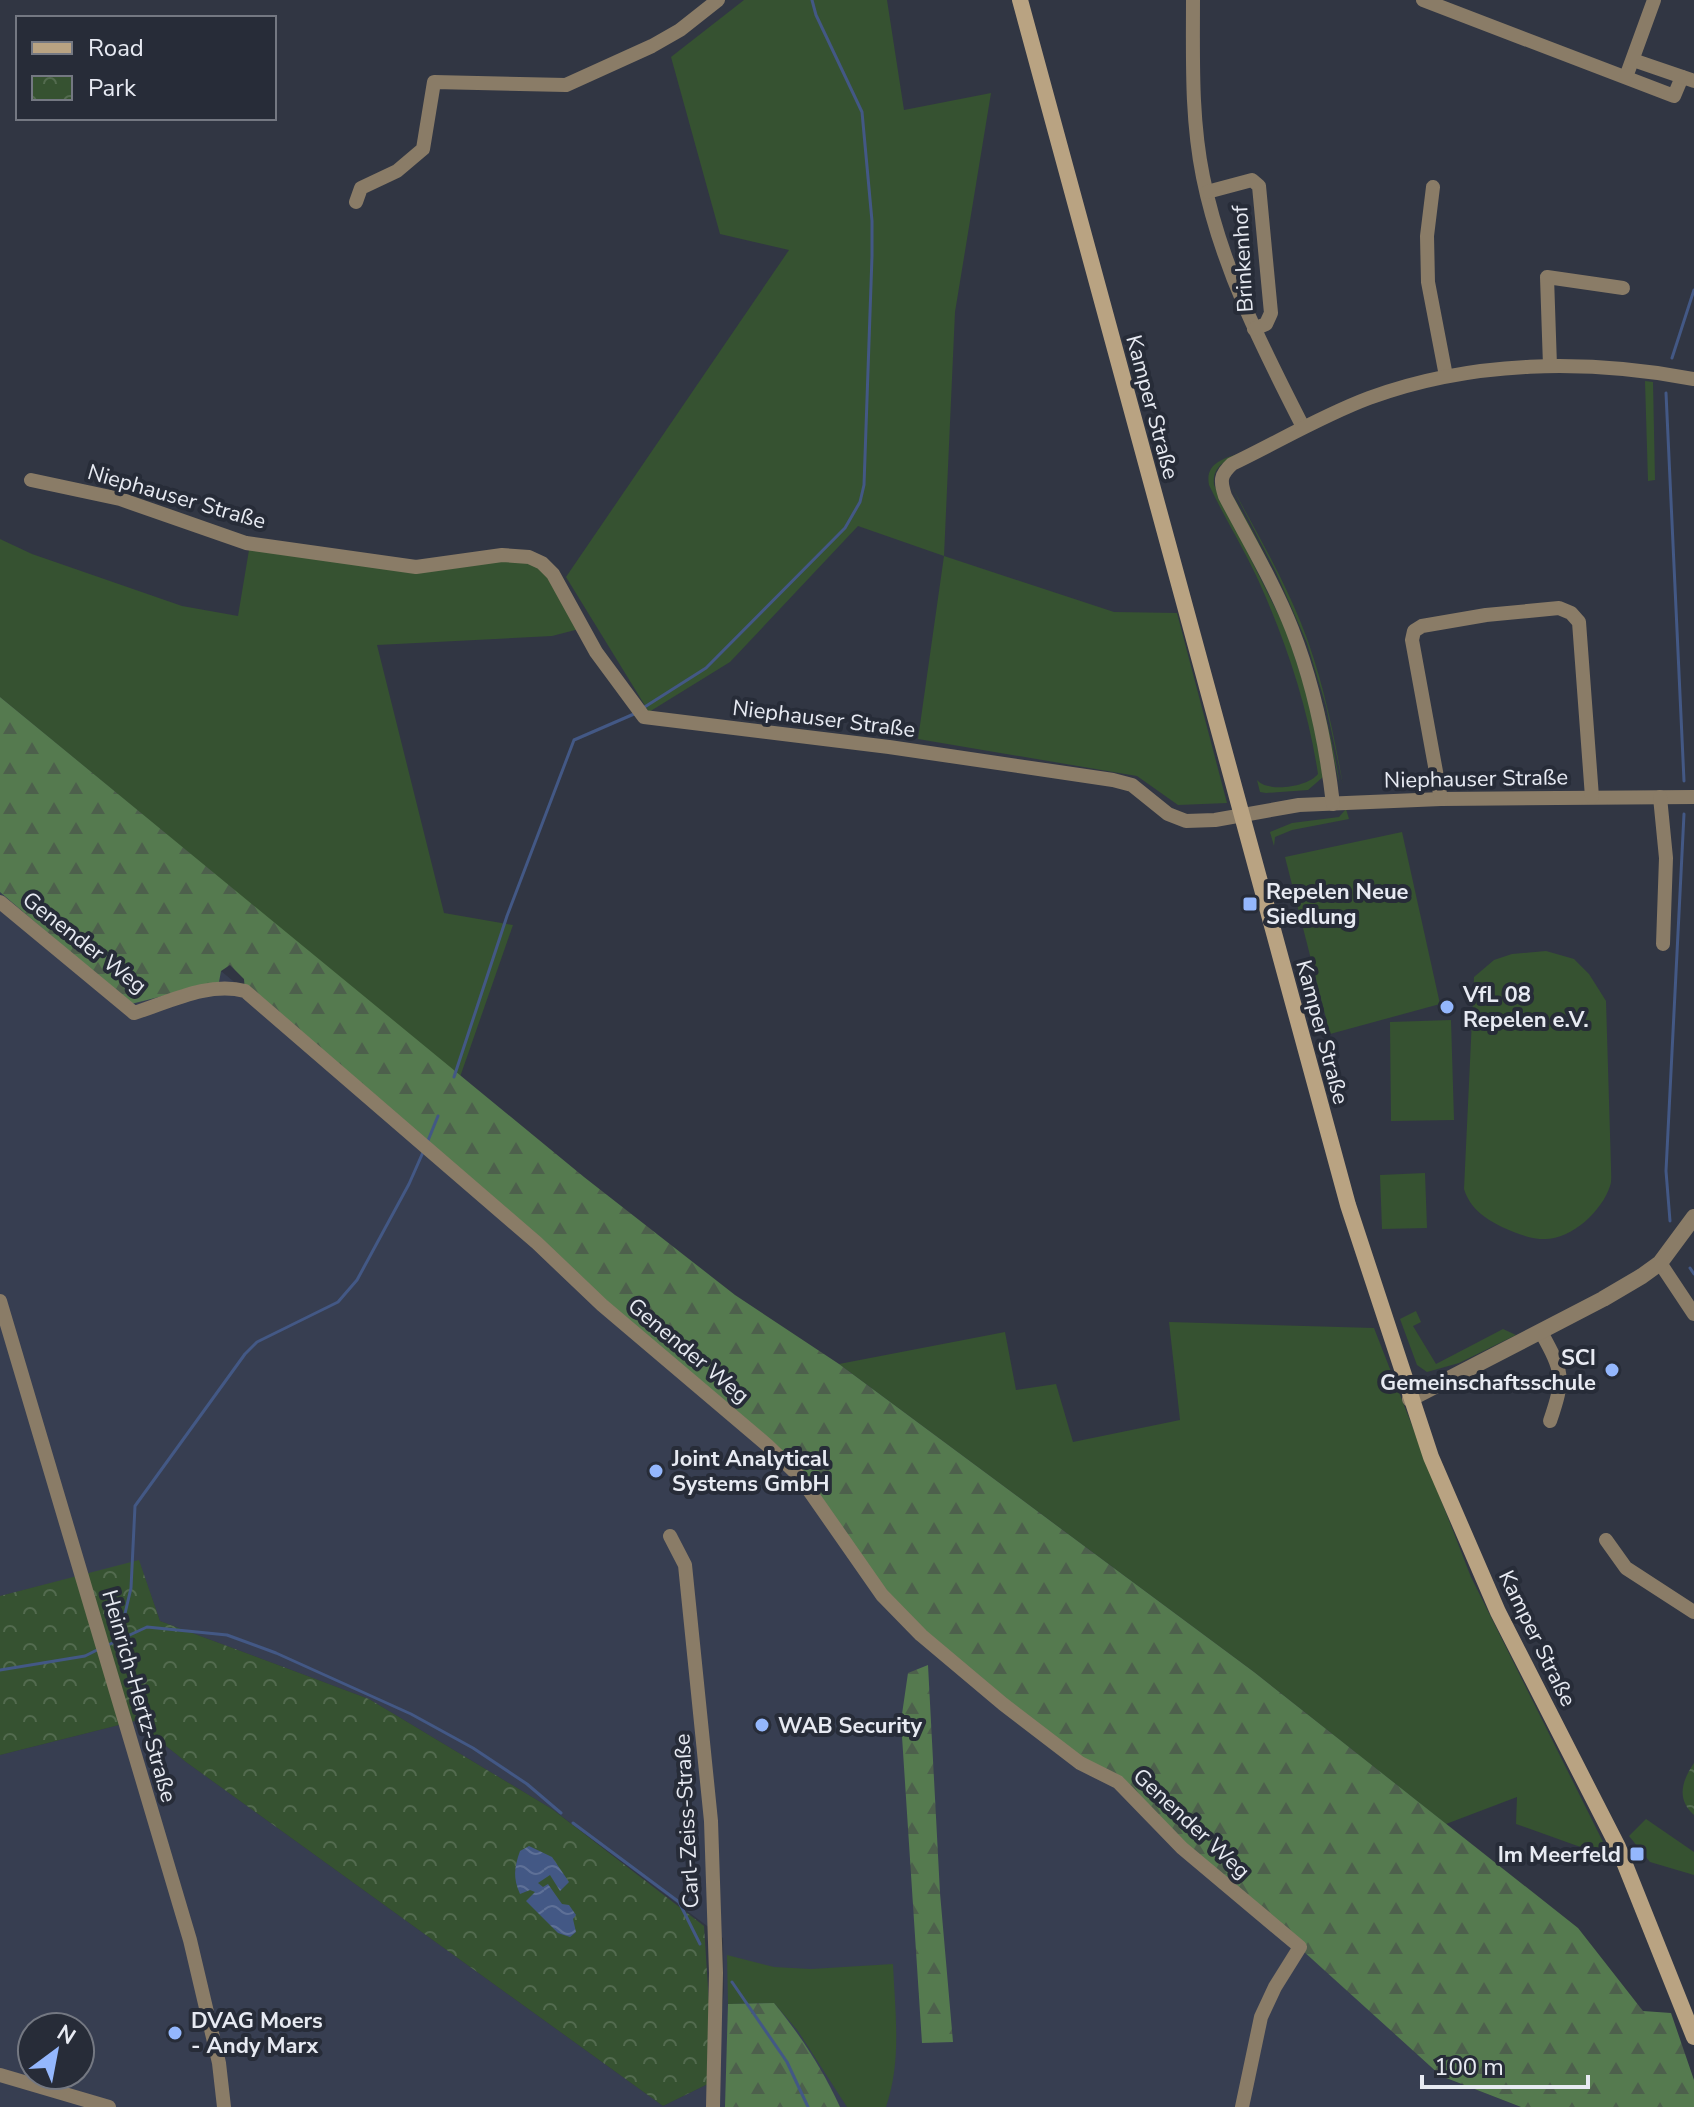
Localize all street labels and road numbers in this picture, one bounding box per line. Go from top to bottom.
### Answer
street label: Brinkenhof [1225,204,1261,313]
street label: Kamper Straße [1118,332,1186,483]
street label: Niephauser Straße [84,457,269,537]
street label: Niephauser Straße [731,693,917,745]
street label: Niephauser Straße [1384,762,1568,796]
street label: Genender Weg [16,885,153,1001]
street label: Kamper Straße [1288,957,1356,1108]
street label: Genender Weg [621,1291,755,1410]
street label: Kamper Straße [1491,1565,1583,1712]
street label: Heinrich-Hertz-Straße [94,1587,184,1806]
street label: Carl-Zeiss-Straße [667,1733,707,1909]
street label: Genender Weg [1126,1762,1256,1886]

